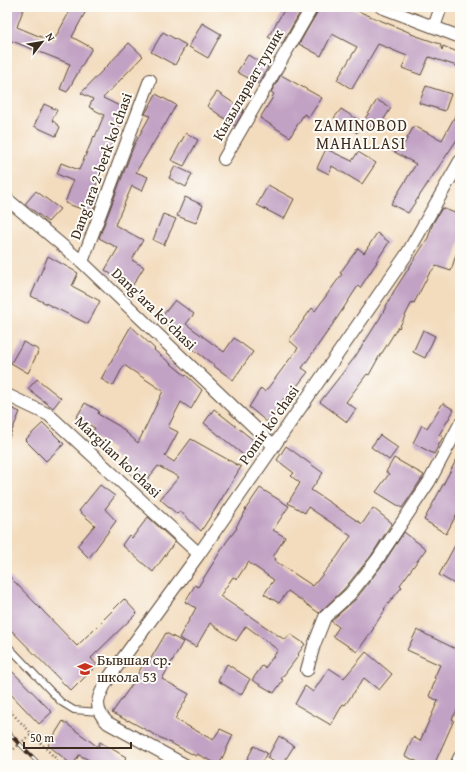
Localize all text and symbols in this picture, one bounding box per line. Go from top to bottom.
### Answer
north arrow [22,22,62,62]
street label: Кызыларват тупик [207,25,288,144]
text: N [42,30,60,45]
street label: Dang'ara 2-berk ko'chasi [64,90,137,242]
district label: ZAMINOBOD MAHALLASI [314,113,408,155]
street label: Dang'ara ko'chasi [107,263,201,355]
street label: Pomir ko'chasi [233,381,304,469]
street label: Margilan ko'chasi [71,411,166,502]
place label: Бывшая ср. школа 53 [97,649,171,687]
school or university icon: Бывшая ср. школа 53 [76,660,94,678]
scale bar [24,724,131,750]
text: 50 m [30,729,54,746]

